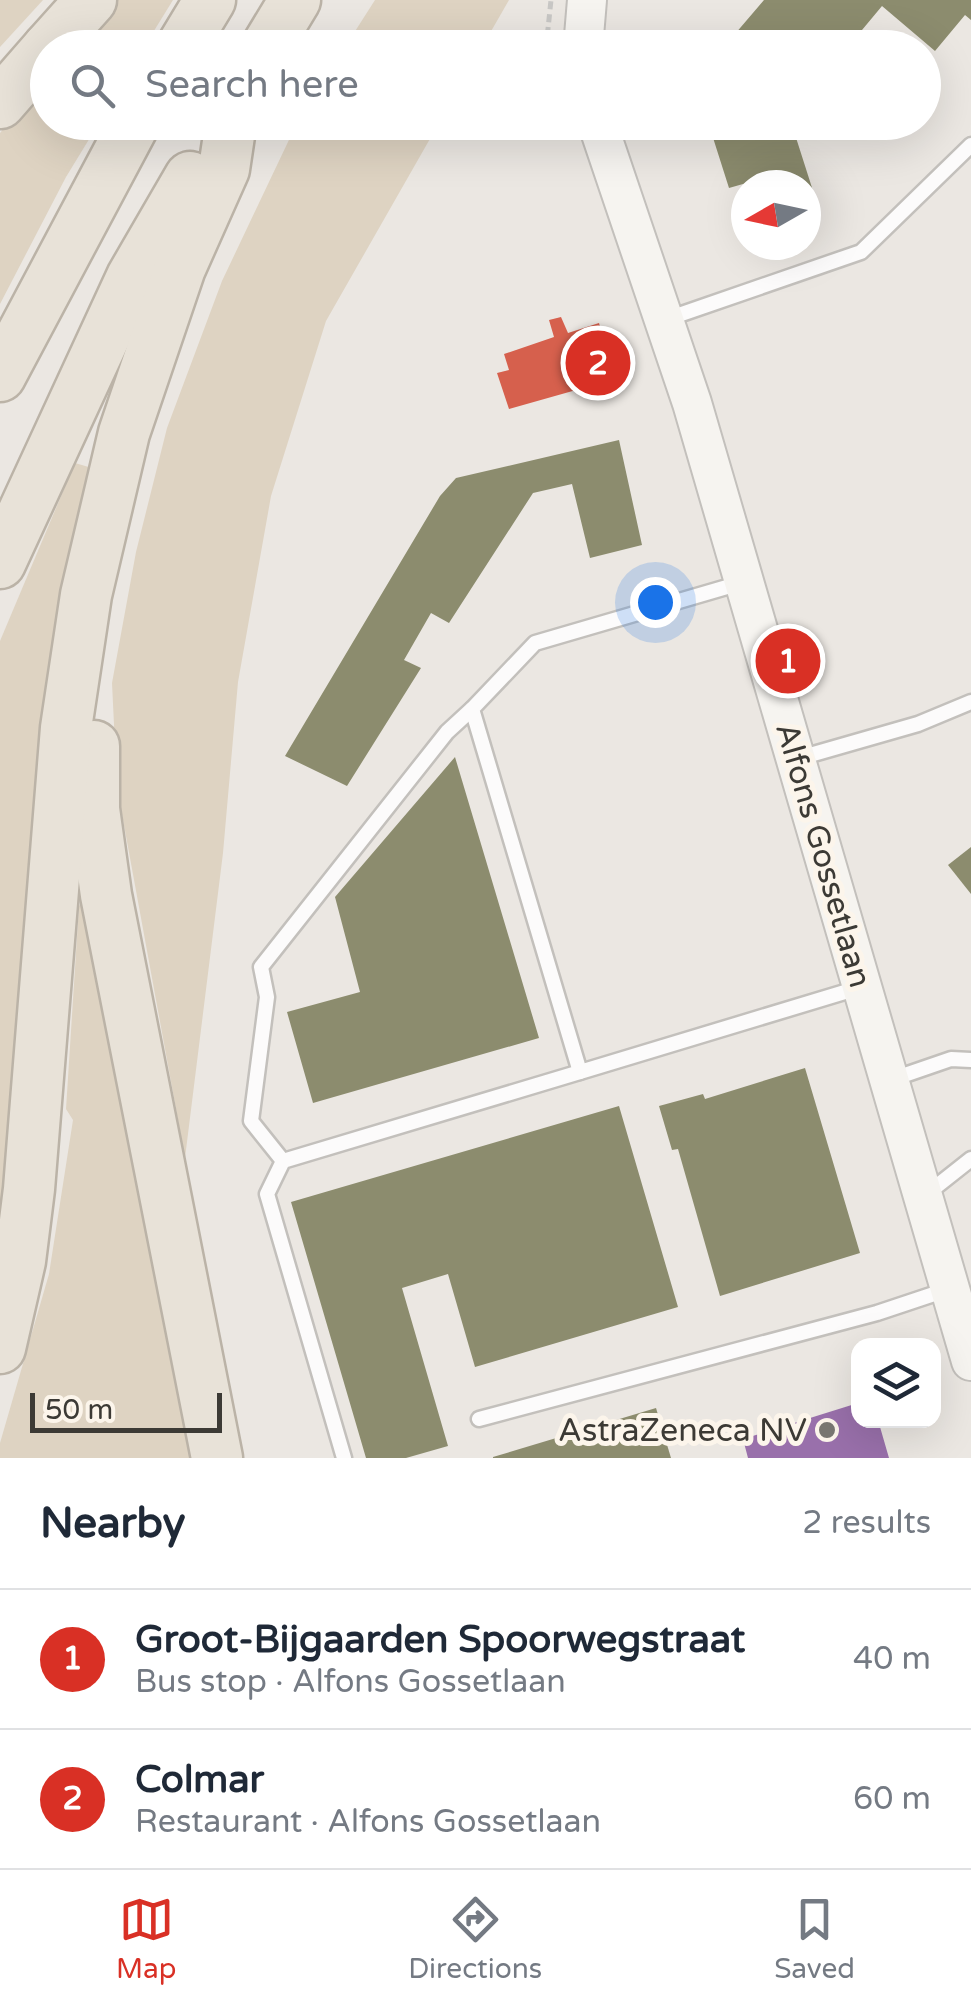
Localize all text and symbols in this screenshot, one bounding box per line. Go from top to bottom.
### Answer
search box [30,30,941,140]
icon: search [65,58,120,113]
text: Search here [145,62,359,108]
north arrow [731,170,821,260]
pin: 2 [566,326,630,400]
your location [630,577,681,628]
pin: 1 [756,624,820,698]
street label: Alfons Gossetlaan [767,718,879,992]
map controls [851,1338,941,1428]
button: layers [851,1338,941,1428]
scale bar [30,1388,222,1432]
text: 50 m [45,1393,113,1427]
place label: AstraZeneca NV [558,1412,807,1450]
marker: AstraZeneca NV [816,1419,838,1441]
text: Nearby [40,1498,185,1549]
text: 2 results [802,1504,931,1542]
text: Groot-Bijgaarden Spoorwegstraat [135,1617,745,1663]
text: 1 [62,1640,83,1678]
text: 40 m [853,1640,931,1678]
text: Bus stop · Alfons Gossetlaan [135,1663,566,1701]
text: Colmar [135,1757,264,1803]
text: 2 [62,1780,83,1818]
text: 60 m [853,1780,931,1818]
text: Restaurant · Alfons Gossetlaan [135,1803,601,1841]
tab: Map [116,1892,176,1986]
tab: Directions [408,1892,542,1986]
tab: Saved [774,1892,855,1986]

